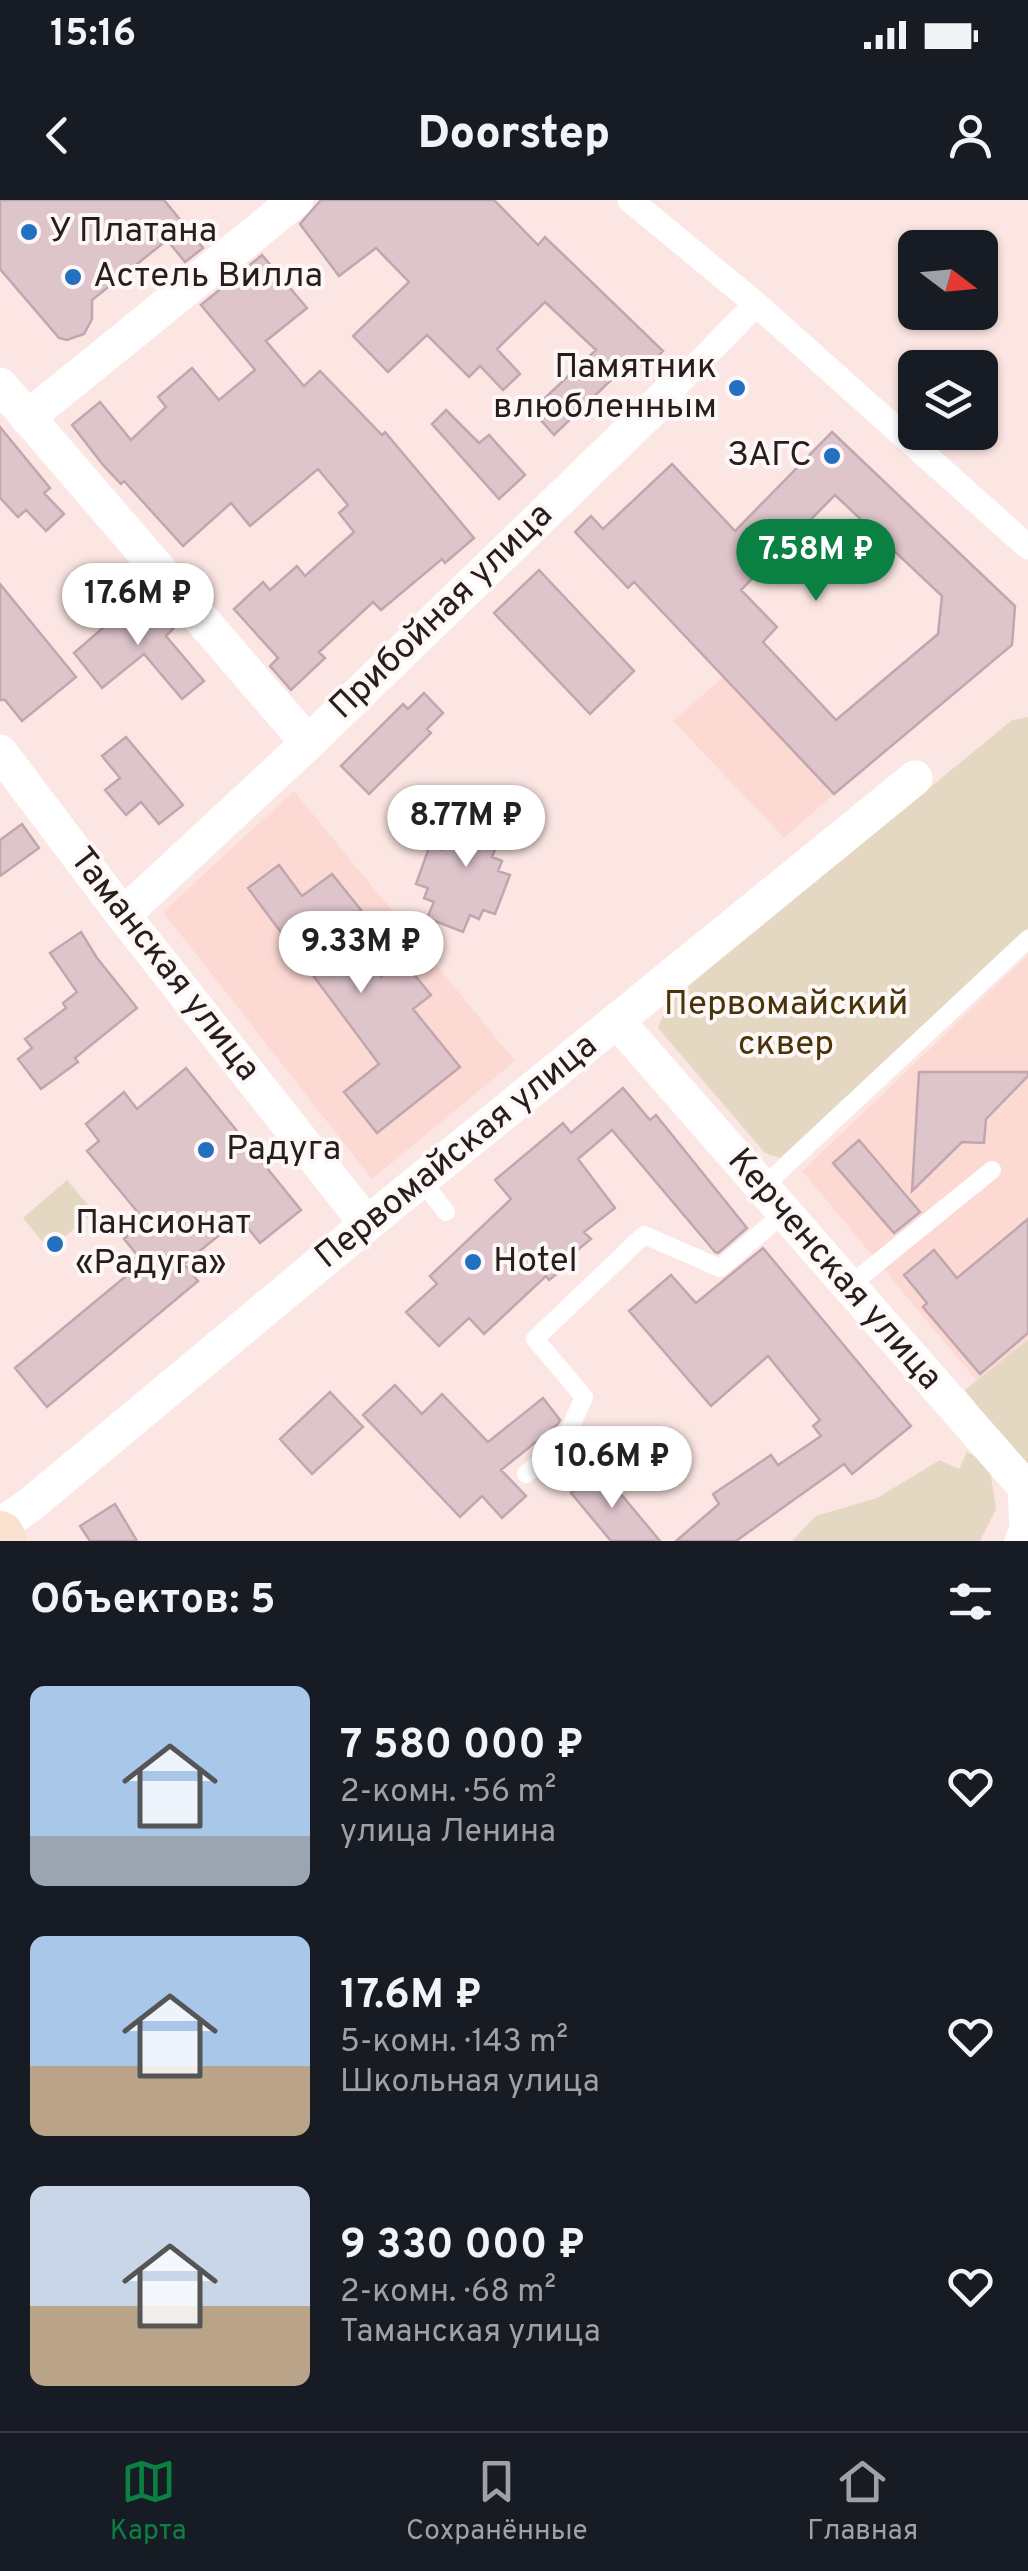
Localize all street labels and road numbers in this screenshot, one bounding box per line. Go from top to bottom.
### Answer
street label: Прибойная улица [321,494,563,730]
street label: Таманская улица [59,839,269,1091]
street label: Первомайская улица [307,1025,607,1279]
street label: Керченская улица [717,1140,951,1400]

